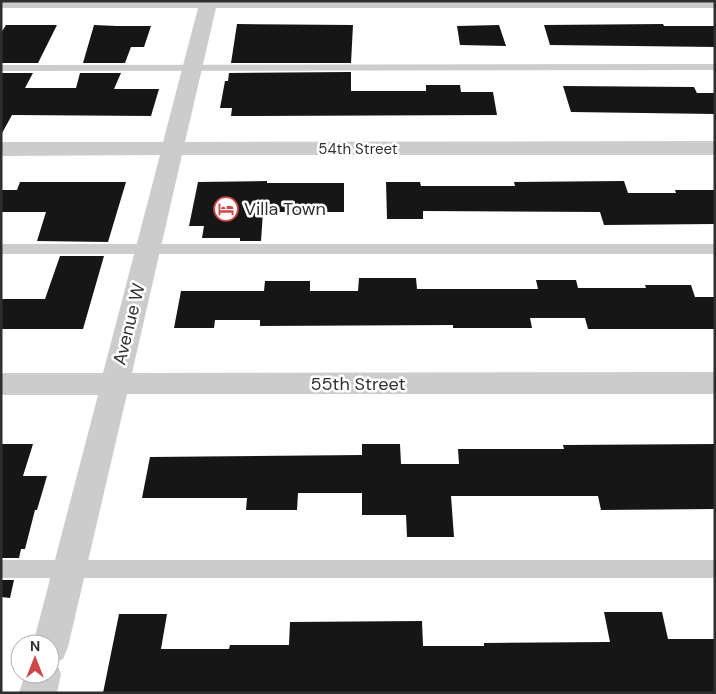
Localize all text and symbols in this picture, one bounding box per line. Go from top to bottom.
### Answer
street label: 54th Street [318,139,398,159]
hotel icon: Villa Town [213,196,239,222]
place label: Villa Town [244,197,326,221]
street label: Avenue W [107,281,151,367]
street label: 55th Street [310,372,406,396]
north arrow [10,634,60,684]
text: N [30,637,40,655]

